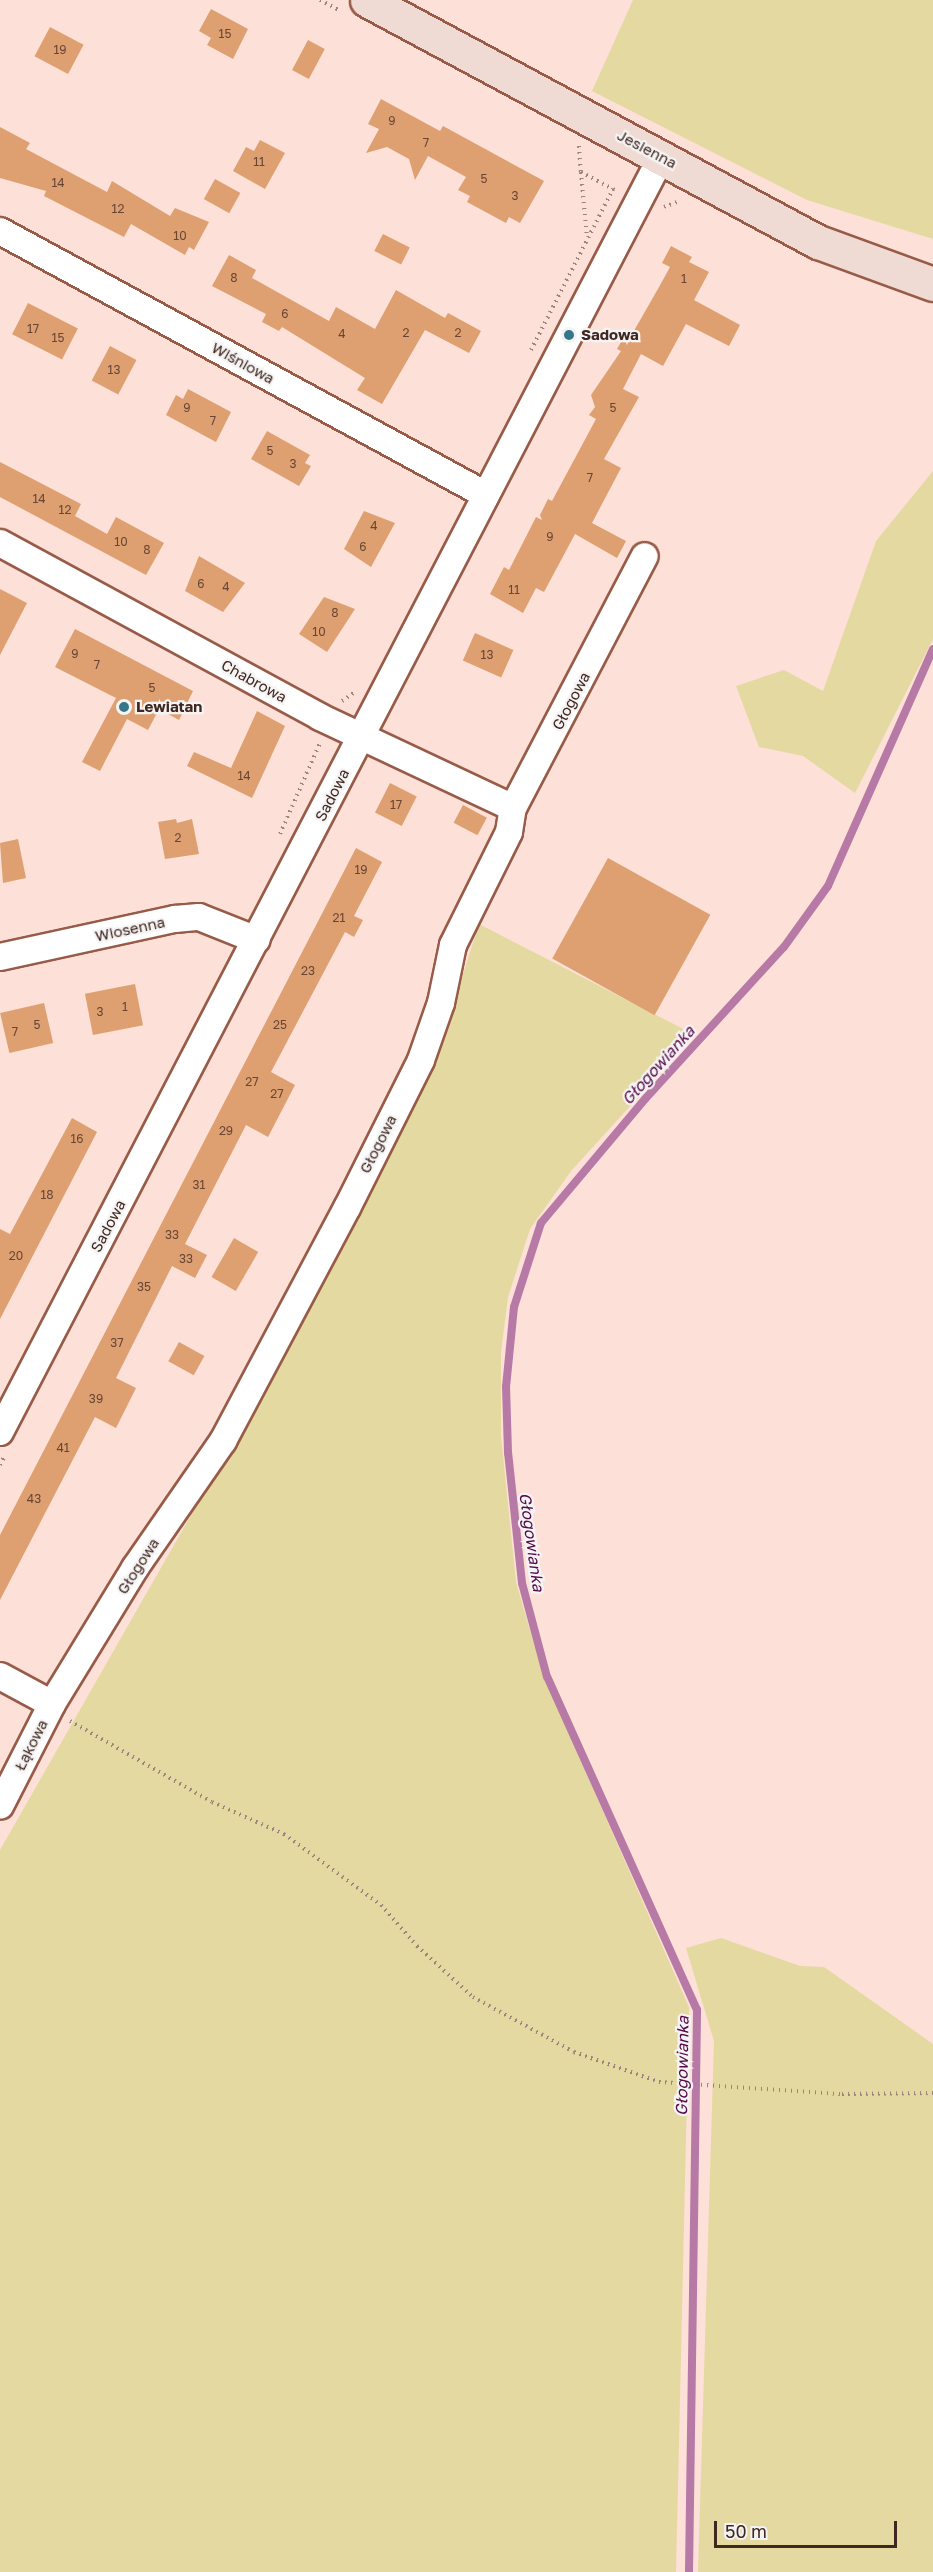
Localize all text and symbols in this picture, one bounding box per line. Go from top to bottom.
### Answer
house number: 15 [219,27,231,41]
house number: 19 [53,43,67,57]
house number: 9 [388,114,396,128]
street label: Jesienna [614,126,680,172]
house number: 7 [423,136,429,150]
house number: 11 [253,155,265,169]
house number: 5 [481,172,487,186]
house number: 14 [51,176,65,190]
house number: 3 [511,189,519,203]
house number: 12 [112,202,124,216]
house number: 10 [173,229,187,243]
house number: 8 [230,271,238,285]
house number: 1 [681,272,687,286]
house number: 6 [281,307,289,321]
house number: 17 [27,322,39,336]
house number: 2 [403,326,409,340]
house number: 2 [455,326,461,340]
place label: Sadowa [581,326,639,344]
house number: 4 [338,327,346,341]
marker: Sadowa [562,328,576,342]
house number: 15 [52,331,64,345]
street label: Wiśniowa [209,338,277,388]
house number: 13 [108,363,120,377]
house number: 9 [183,401,191,415]
house number: 5 [610,401,616,415]
house number: 7 [210,414,216,428]
house number: 5 [267,444,273,458]
house number: 3 [289,457,297,471]
house number: 7 [587,471,593,485]
house number: 14 [32,492,46,506]
house number: 12 [59,503,71,517]
house number: 4 [370,519,378,533]
house number: 9 [546,530,554,544]
house number: 10 [114,535,128,549]
house number: 6 [359,540,367,554]
house number: 8 [143,543,151,557]
house number: 6 [197,577,205,591]
house number: 4 [222,580,230,594]
house number: 11 [508,583,520,597]
house number: 8 [331,606,339,620]
house number: 10 [312,625,326,639]
house number: 9 [71,647,79,661]
house number: 13 [481,648,493,662]
street label: Chabrowa [218,656,290,706]
house number: 7 [94,658,100,672]
street label: Głogowa [548,669,594,733]
house number: 5 [149,681,155,695]
place label: Lewiatan [136,698,202,716]
marker: Lewiatan [117,700,131,714]
street label: Sadowa [311,766,353,824]
house number: 14 [237,769,251,783]
house number: 17 [390,798,402,812]
house number: 2 [175,831,181,845]
house number: 19 [354,863,368,877]
house number: 21 [333,911,345,925]
street label: Wiosenna [93,913,167,945]
house number: 23 [301,964,315,978]
house number: 1 [122,1000,128,1014]
house number: 3 [96,1005,104,1019]
house number: 5 [34,1018,40,1032]
house number: 25 [273,1018,287,1032]
water label: Głogowianka [618,1022,698,1108]
house number: 7 [12,1025,18,1039]
house number: 27 [245,1075,259,1089]
house number: 27 [270,1087,284,1101]
street label: Głogowa [356,1112,400,1176]
house number: 29 [219,1124,233,1138]
house number: 16 [70,1132,84,1146]
house number: 31 [193,1178,205,1192]
house number: 18 [40,1188,54,1202]
street label: Sadowa [87,1197,129,1255]
house number: 33 [165,1228,179,1242]
house number: 20 [9,1249,23,1263]
house number: 33 [179,1252,193,1266]
house number: 35 [137,1280,151,1294]
house number: 37 [110,1336,124,1350]
house number: 39 [89,1392,103,1406]
house number: 41 [56,1441,70,1455]
water label: Głogowianka [516,1491,548,1593]
house number: 43 [27,1492,41,1506]
street label: Głogowa [113,1535,163,1597]
street label: Łąkowa [11,1716,51,1774]
water label: Głogowianka [672,2016,692,2116]
scale bar [717,2509,900,2547]
text: 50 m [725,2520,767,2542]

